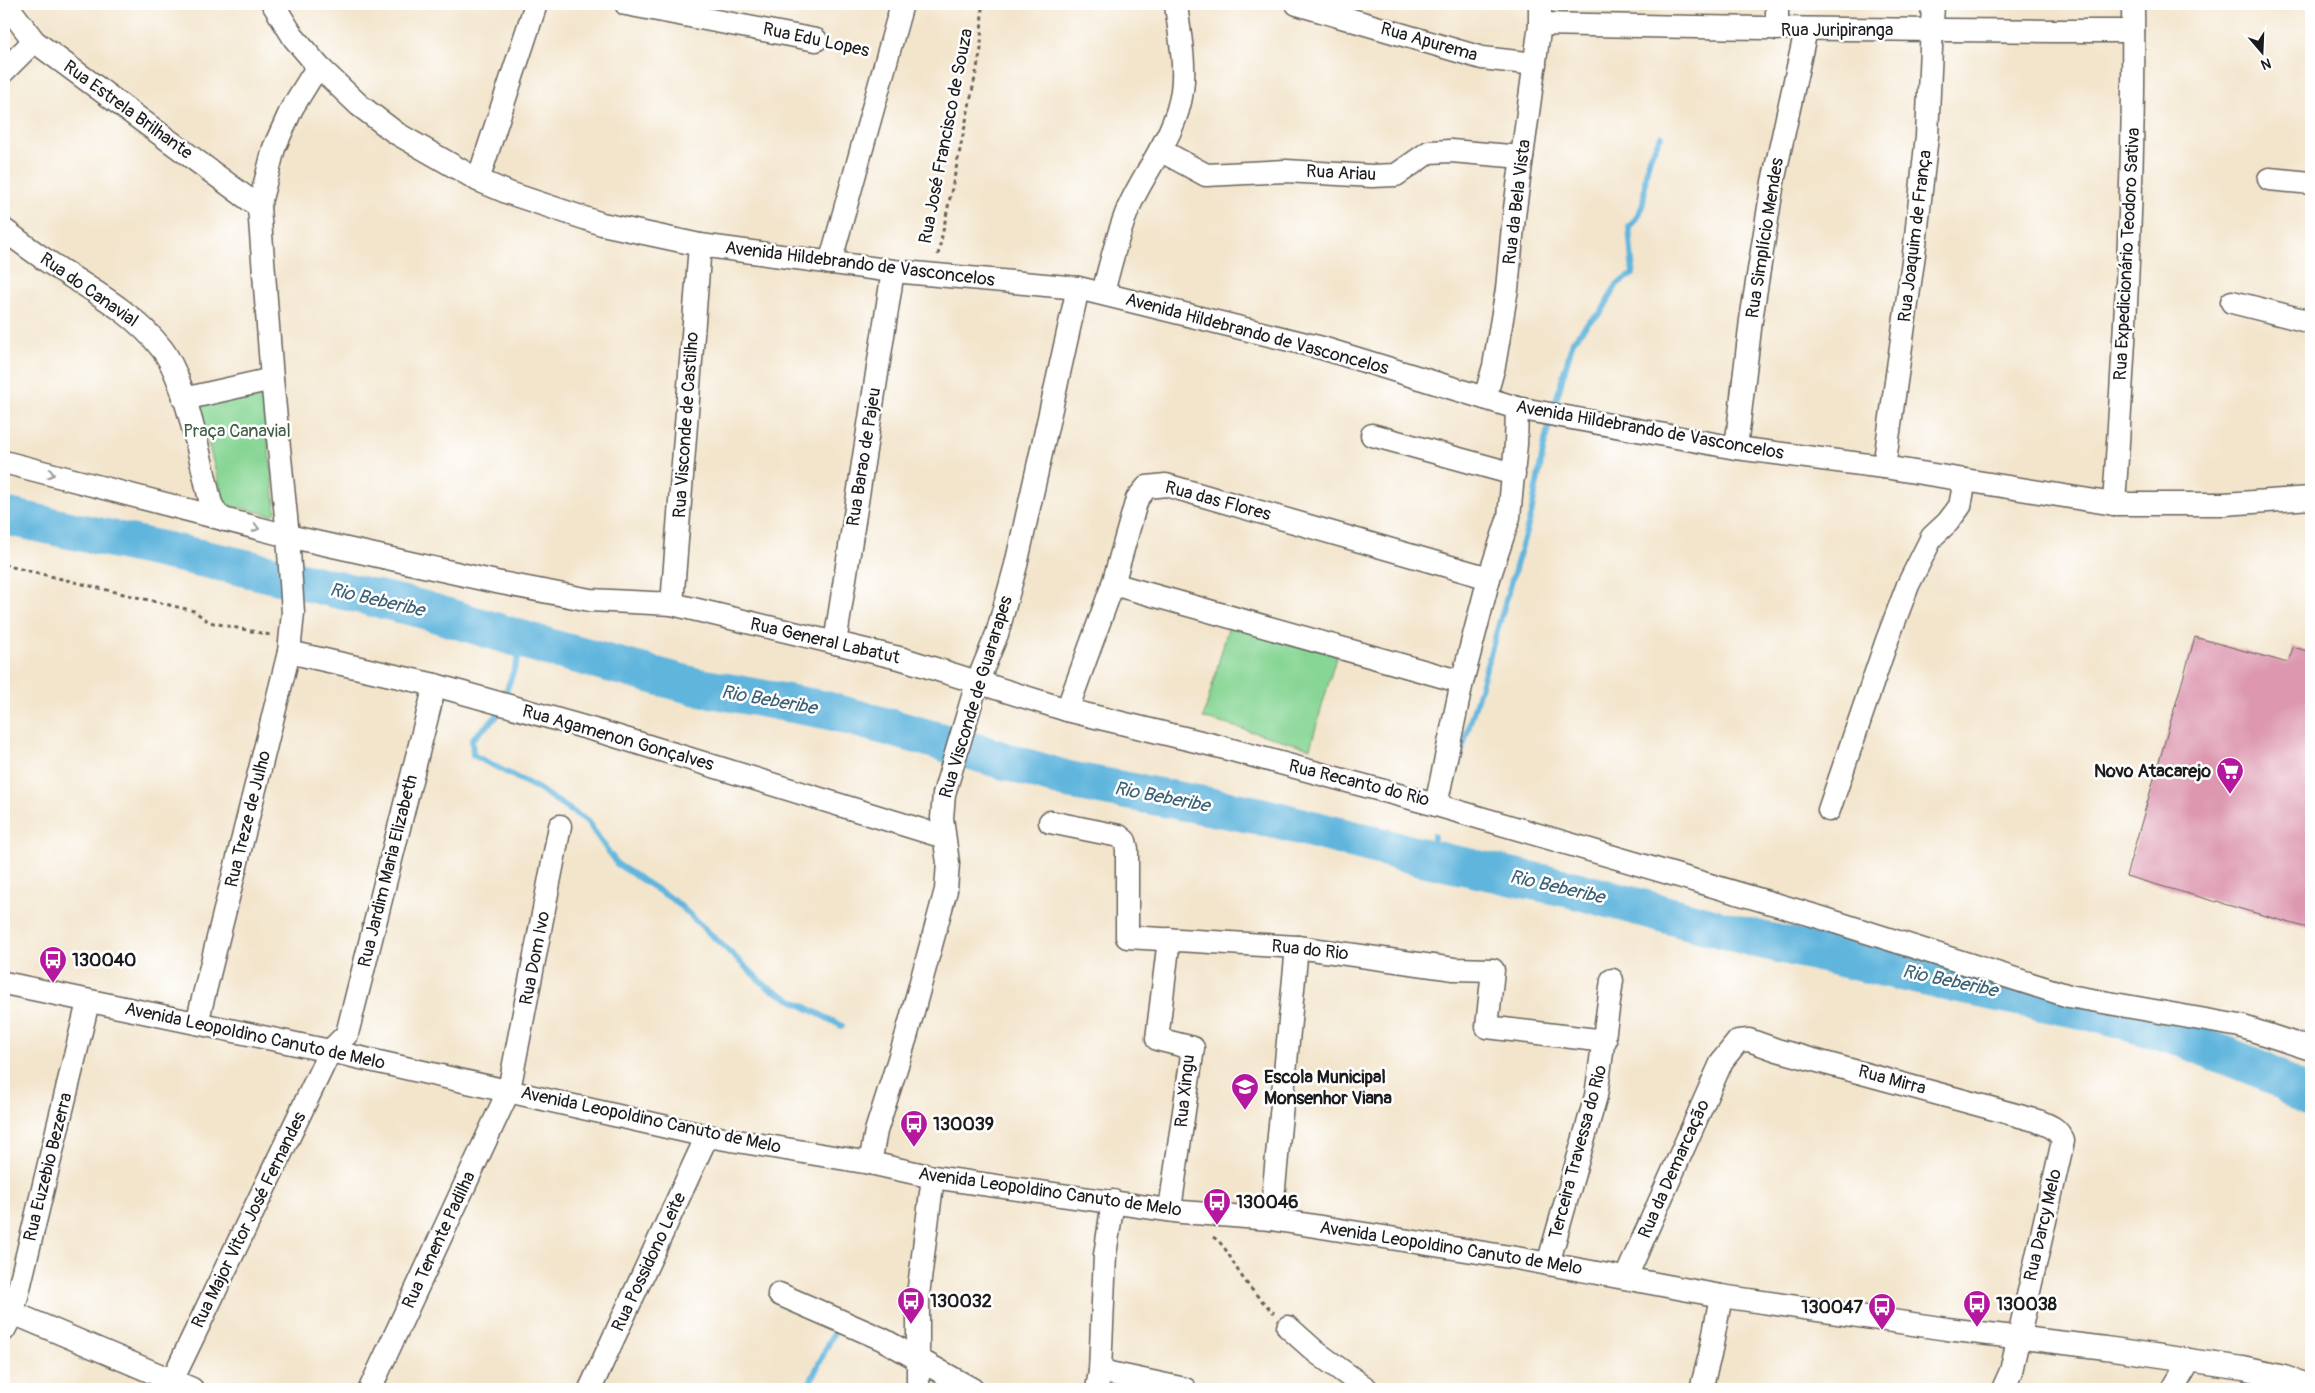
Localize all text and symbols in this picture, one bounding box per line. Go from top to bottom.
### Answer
street label: Rua Edu Lopes [761,17,871,63]
street label: Rua Apurema [1378,17,1480,67]
street label: Rua Juripiranga [1781,19,1893,42]
street label: Rua José Francisco de Souza [914,26,978,246]
north arrow [2238,28,2288,78]
text: N [2259,54,2273,73]
street label: Rua Estrela Brilhante [59,55,197,165]
street label: Rua Expedicionário Teodoro Sativa [2109,127,2145,381]
street label: Rua da Bela Vista [1498,138,1536,266]
street label: Rua Joaquim de França [1893,149,1937,323]
street label: Rua Simplício Mendes [1741,156,1789,320]
street label: Rua Ariau [1305,160,1377,186]
street label: Avenida Hildebrando de Vasconcelos [724,236,996,292]
street label: Rua do Canavial [35,248,143,332]
street label: Avenida Hildebrando de Vasconcelos [1123,288,1391,380]
street label: Rua Visconde de Castilho [668,331,704,519]
street label: Rua Barao de Pajeu [842,386,886,528]
street label: Avenida Hildebrando de Vasconcelos [1514,395,1786,465]
park label: Praça Canavial [183,420,291,443]
one-way arrow [46,468,55,479]
street label: Rua das Flores [1163,476,1273,526]
one-way arrow [252,522,261,533]
water label: Rio Beberibe [327,577,428,623]
street label: Rua Visconde de Guararapes [934,593,1018,801]
street label: Rua General Labatut [748,613,903,670]
water label: Rio Beberibe [719,680,820,720]
street label: Rua Agamenon Gonçalves [520,700,716,776]
street label: Rua Treze de Julho [220,748,276,890]
street label: Rua Recanto do Rio [1286,754,1432,812]
supermarket icon: Novo Atacarejo [2215,756,2245,795]
place label: Novo Atacarejo [2094,760,2211,783]
street label: Rua Jardim Maria Elizabeth [353,772,423,970]
water label: Rio Beberibe [1112,776,1213,818]
water label: Rio Beberibe [1507,864,1608,910]
street label: Rua Dom Ivo [515,909,555,1007]
street label: Rua do Rio [1270,935,1350,966]
bus stop icon: 130040 [38,945,68,984]
place label: 130040 [72,949,136,972]
water label: Rio Beberibe [1900,959,2001,1003]
street label: Avenida Leopoldino Canuto de Melo [123,997,388,1075]
street label: Rua Xingu [1170,1053,1200,1129]
street label: Rua Mirra [1856,1060,1928,1100]
street label: Terceira Travessa do Rio [1544,1062,1612,1241]
place label: Escola Municipal Monsenhor Viana [1264,1066,1392,1110]
school or university icon: Escola Municipal Monsenhor Viana [1230,1072,1260,1111]
street label: Avenida Leopoldino Canuto de Melo [519,1081,784,1159]
street label: Rua Euzebio Bezerra [18,1090,78,1244]
street label: Rua da Demarcação [1633,1096,1715,1242]
street label: Rua Major Vitor José Fernandes [186,1108,312,1332]
bus stop icon: 130039 [899,1109,929,1148]
place label: 130039 [933,1113,994,1136]
street label: Avenida Leopoldino Canuto de Melo [917,1162,1183,1222]
street label: Rua Darcy Melo [2019,1166,2067,1283]
street label: Rua Tenente Padilha [397,1168,481,1312]
bus stop icon: 130046 [1202,1187,1232,1226]
street label: Rua Possidono Leite [607,1189,691,1335]
place label: 130046 [1236,1191,1299,1214]
street label: Avenida Leopoldino Canuto de Melo [1318,1216,1584,1280]
bus stop icon: 130032 [896,1286,926,1325]
bus stop icon: 130038 [1962,1289,1992,1328]
place label: 130032 [930,1290,992,1313]
bus stop icon: 130047 [1867,1292,1897,1331]
place label: 130038 [1996,1293,2057,1316]
place label: 130047 [1801,1296,1863,1319]

